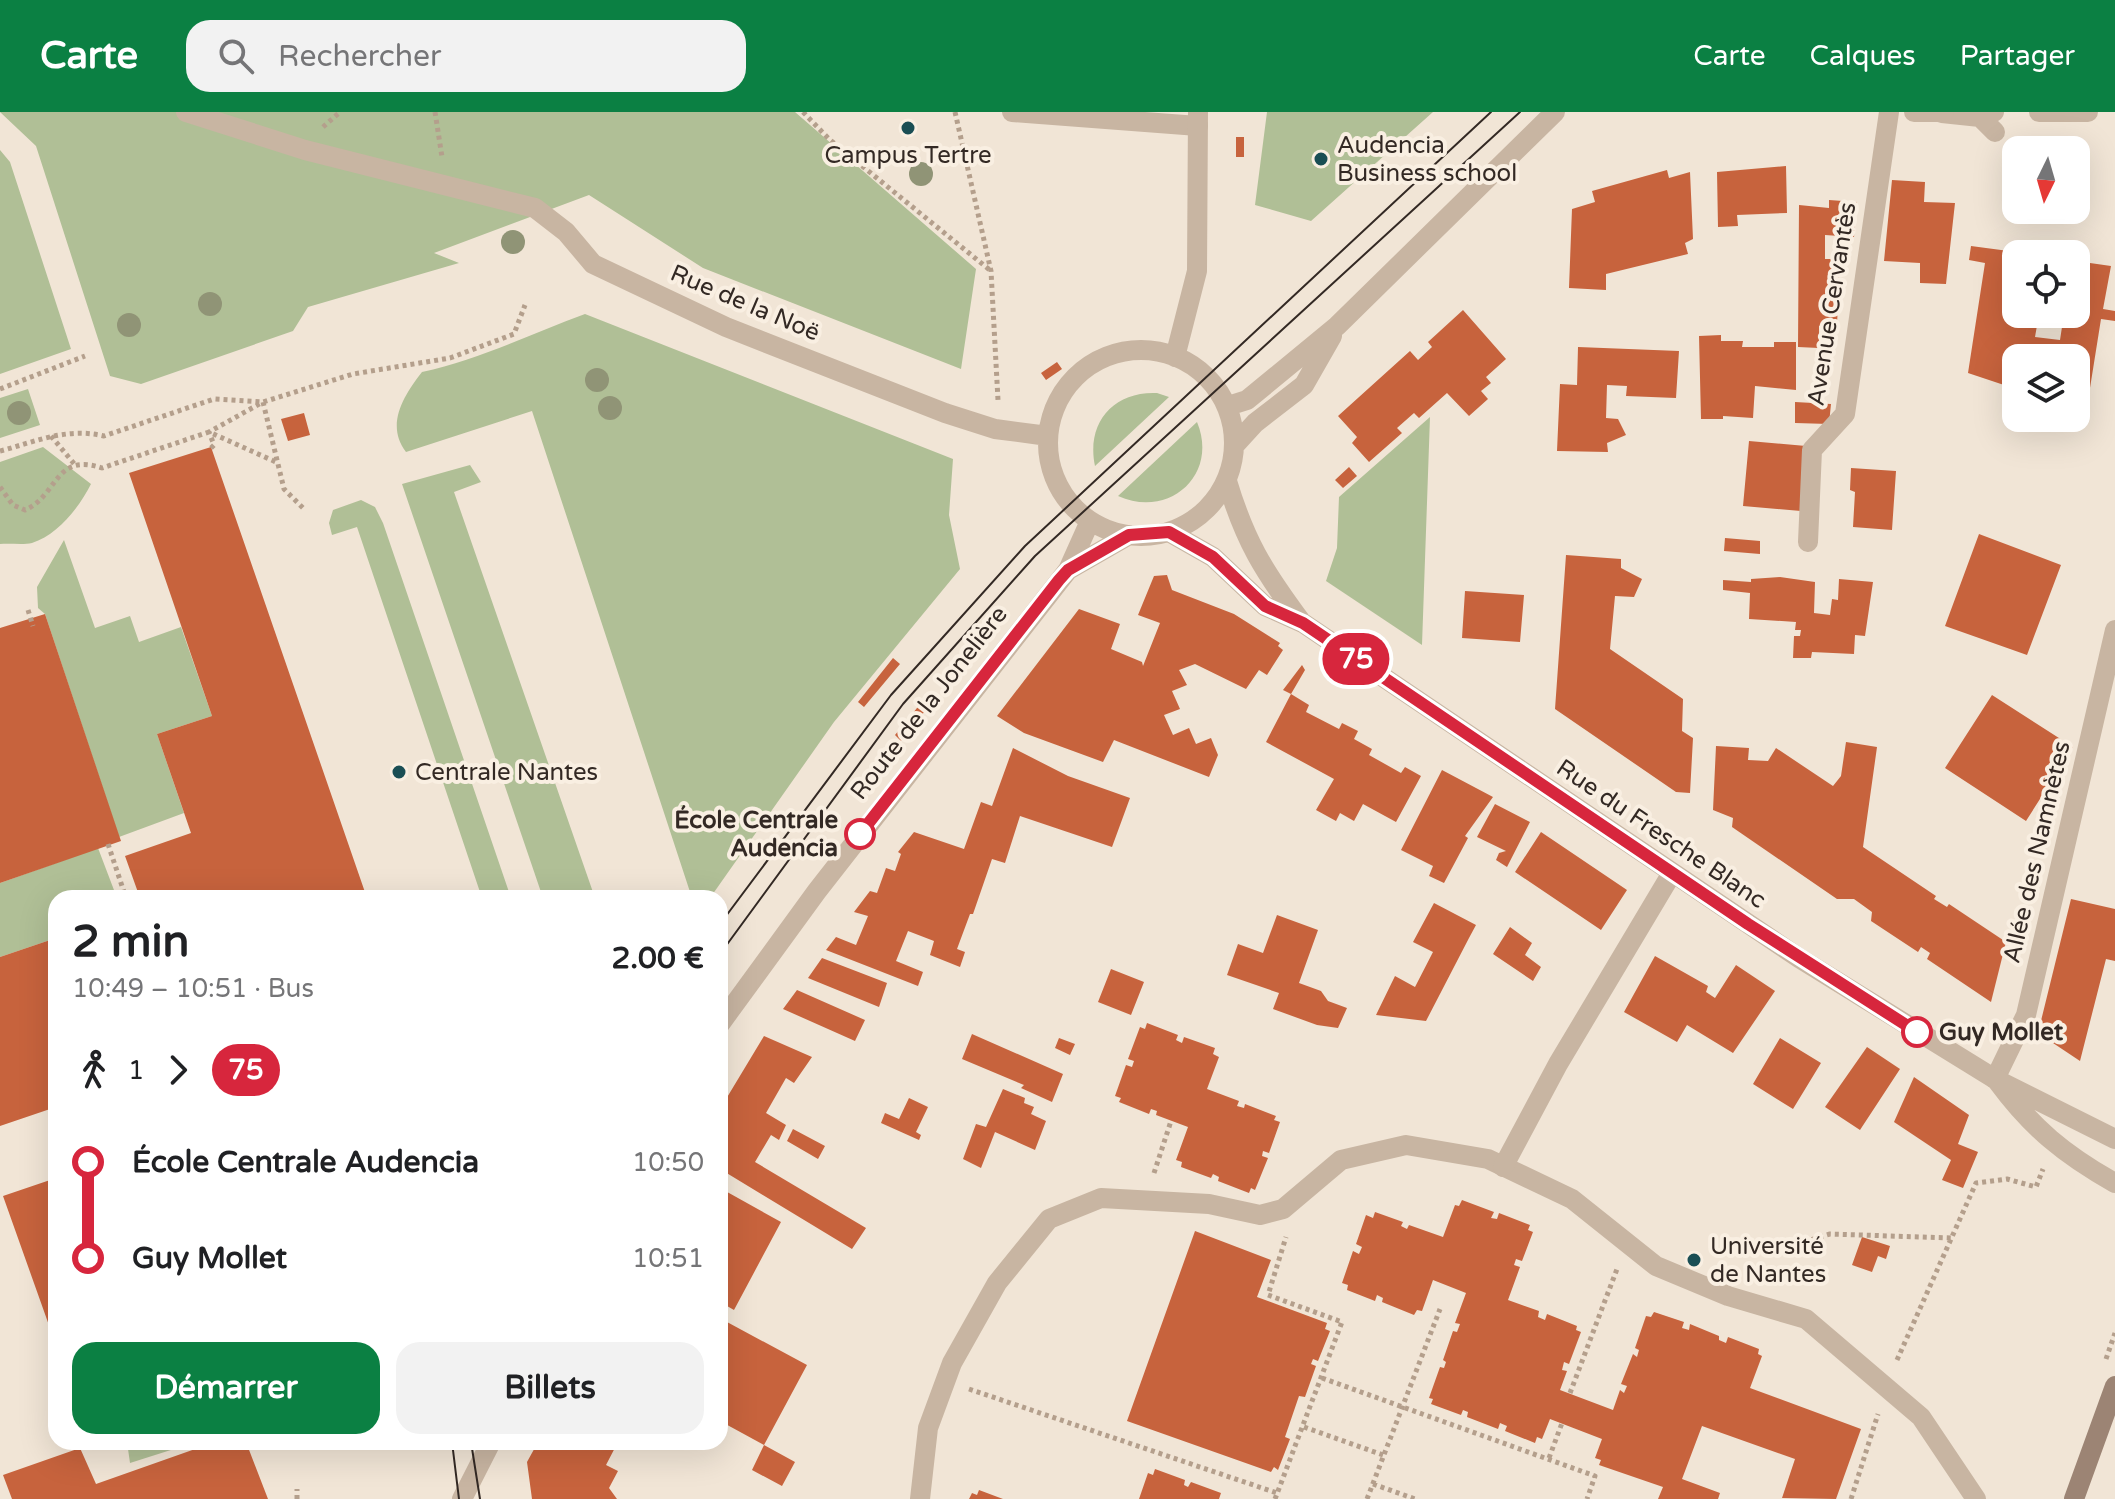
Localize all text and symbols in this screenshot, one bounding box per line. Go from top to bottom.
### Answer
search box [186,20,746,92]
text: Carte [40,33,138,79]
icon: search [214,34,258,78]
text: Rechercher [278,38,441,75]
text: Carte [1693,39,1766,73]
text: Calques [1810,39,1916,73]
text: Partager [1960,39,2075,73]
marker: Campus Tertre [899,119,917,137]
place label: Audencia Business school [1337,131,1517,188]
north arrow [2002,136,2090,224]
map controls [2002,136,2090,432]
place label: Campus Tertre [824,141,992,170]
marker: Audencia Business school [1312,150,1330,168]
street label: Avenue Cervantès [1802,200,1862,408]
button: locate [2002,240,2090,328]
street label: Rue de la Noë [666,259,824,347]
button: layers [2002,344,2090,432]
street label: Route de la Jonelière [844,600,1014,806]
line badge: 75 [1320,633,1392,685]
text: 75 [1338,642,1374,676]
street label: Allée des Namnètes [1997,738,2077,966]
street label: Rue du Fresche Blanc [1551,753,1771,915]
place label: Centrale Nantes [415,758,598,787]
marker: Centrale Nantes [390,763,408,781]
place label: École Centrale Audencia [674,805,838,863]
marker: École Centrale Audencia [845,819,875,849]
text: 2 min [72,916,189,969]
text: 2.00 € [611,940,704,977]
text: 10:49 – 10:51 · Bus [72,973,314,1004]
marker: Guy Mollet [1902,1017,1932,1047]
place label: Guy Mollet [1939,1018,2064,1047]
icon: walk [72,1048,116,1092]
icon: forward [156,1048,200,1092]
text: 75 [228,1053,264,1087]
text: 1 [128,1055,144,1086]
text: École Centrale Audencia [132,1144,479,1181]
text: 10:50 [632,1147,704,1178]
place label: Université de Nantes [1710,1232,1826,1289]
text: Guy Mollet [132,1240,287,1277]
text: 10:51 [632,1243,704,1274]
marker: Université de Nantes [1685,1251,1703,1269]
button: Démarrer [72,1342,380,1434]
button: Billets [396,1342,704,1434]

